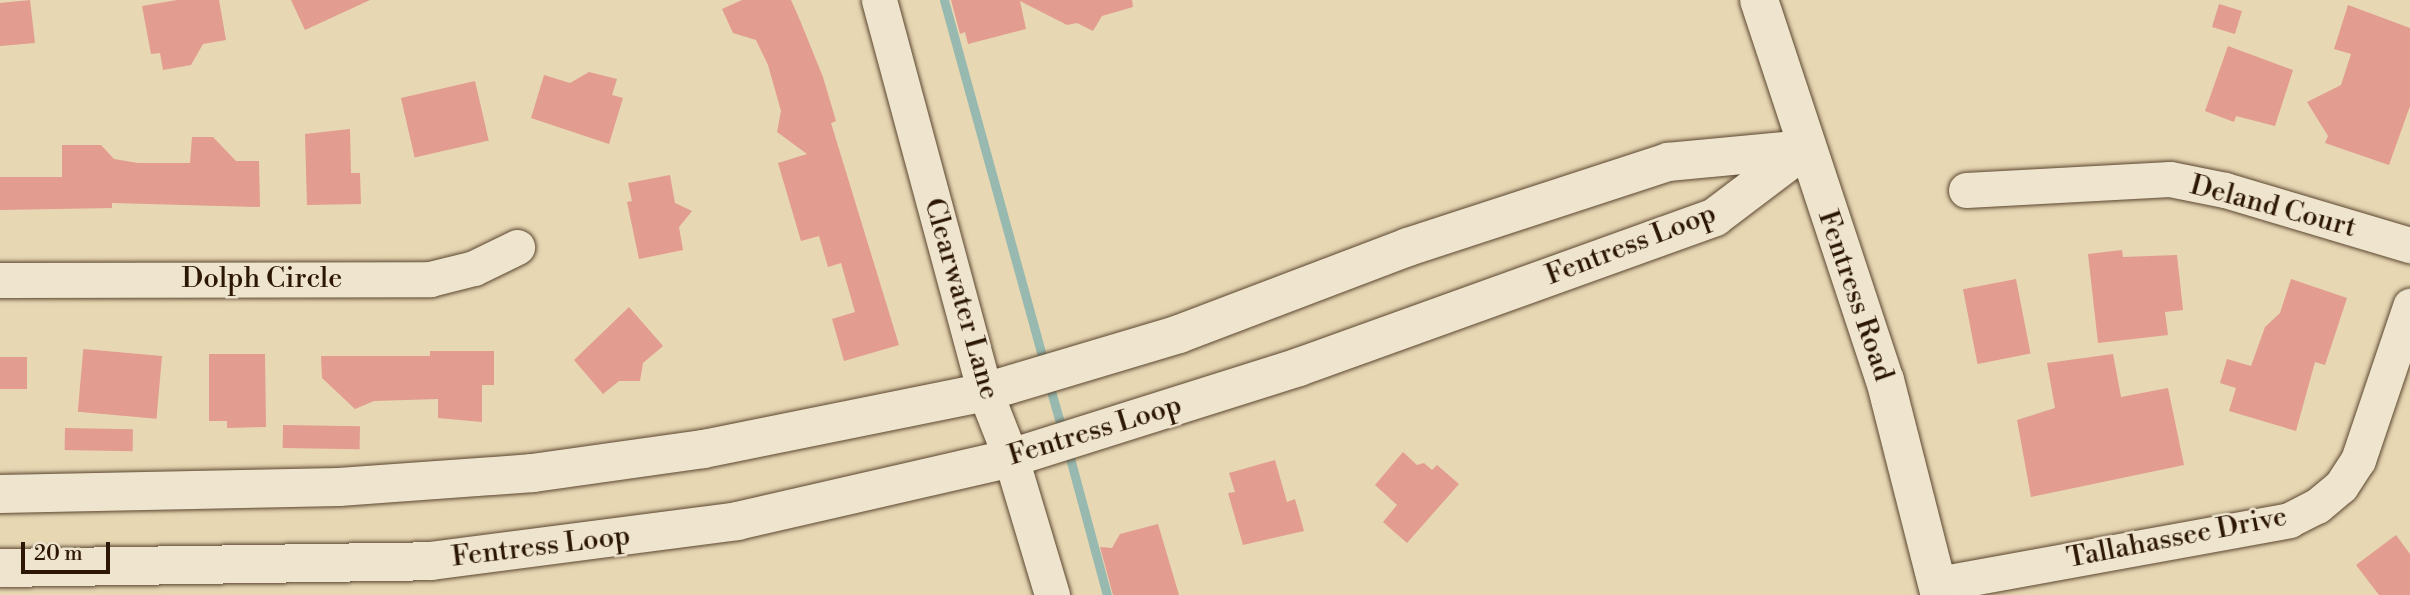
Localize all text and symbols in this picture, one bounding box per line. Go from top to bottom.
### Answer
street label: Deland Court [2186,169,2360,245]
street label: Clearwater Lane [916,194,1006,404]
street label: Fentress Loop [1541,197,1721,293]
street label: Fentress Road [1810,206,1900,386]
street label: Dolph Circle [182,262,342,296]
street label: Fentress Loop [1004,389,1186,473]
street label: Tallahassee Drive [2064,500,2290,576]
street label: Fentress Loop [450,519,632,575]
scale bar [24,528,114,572]
text: 20 m [34,541,83,567]

